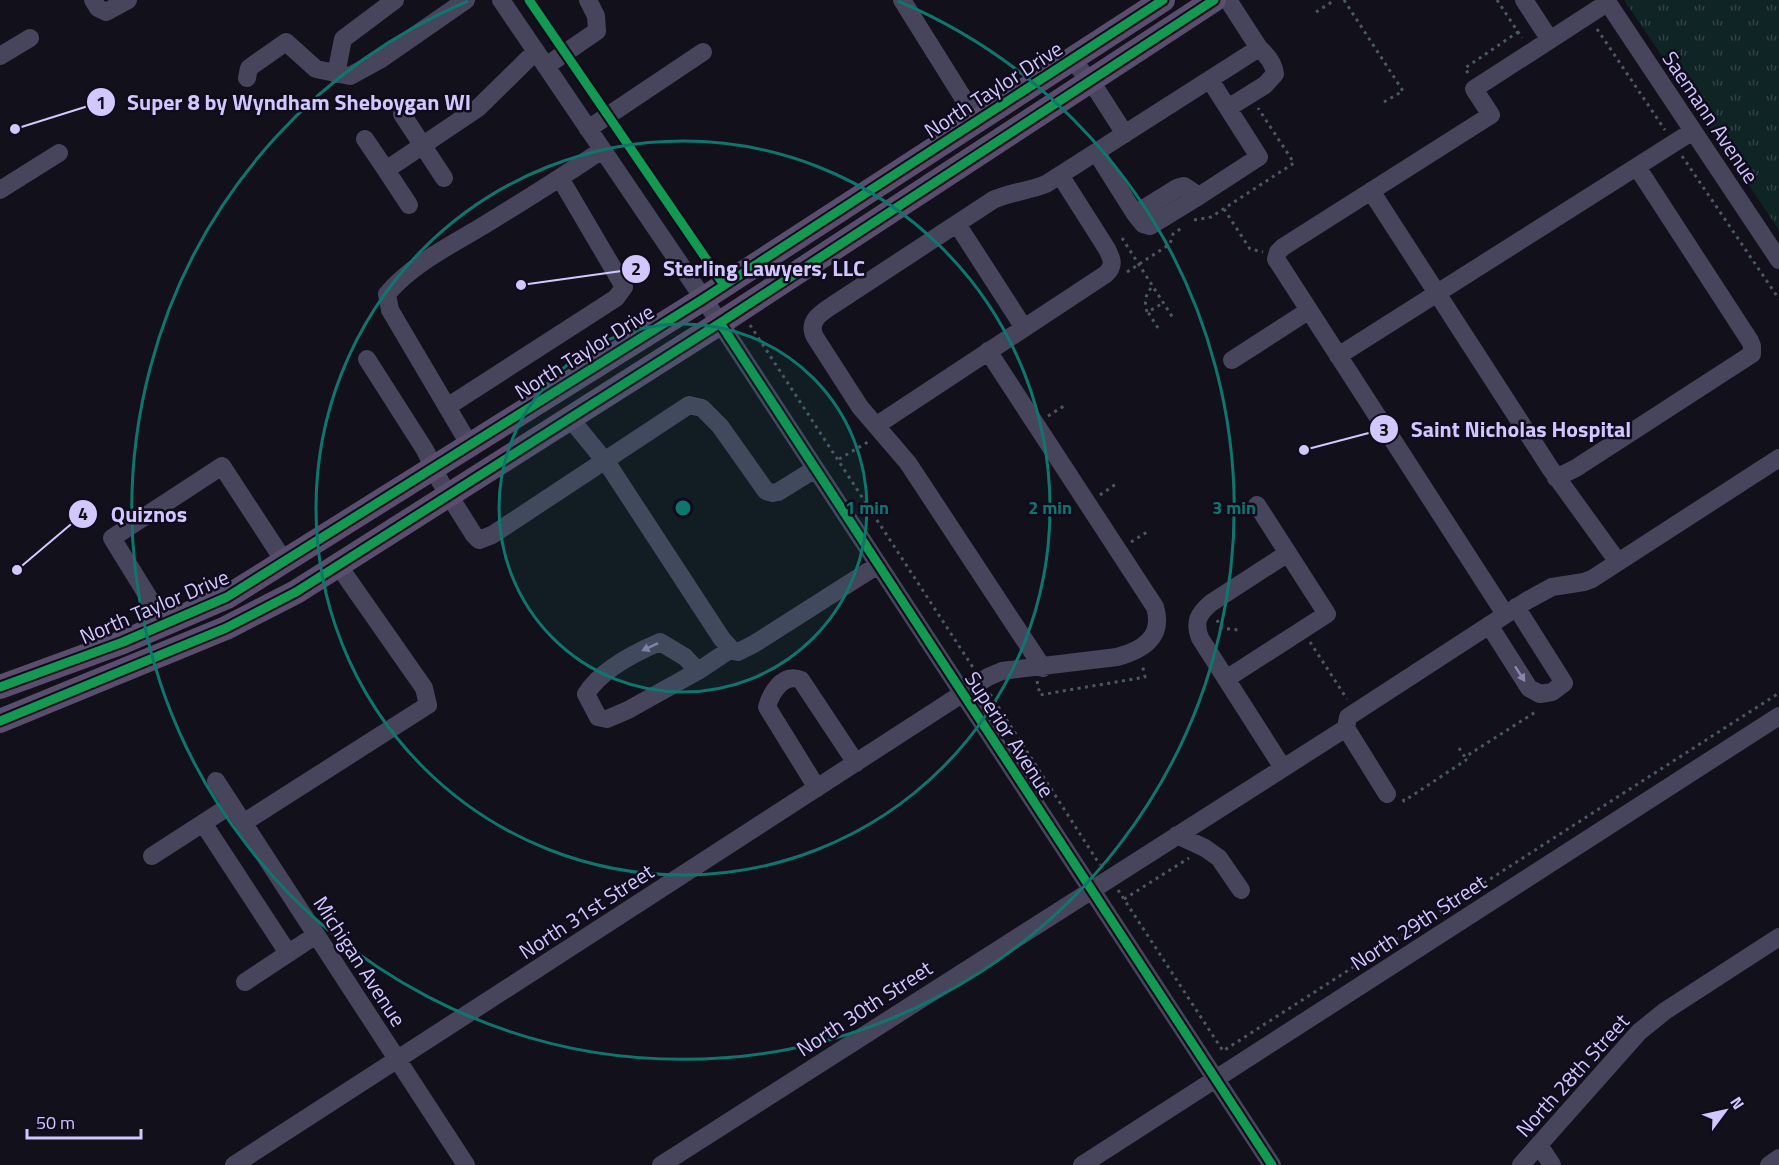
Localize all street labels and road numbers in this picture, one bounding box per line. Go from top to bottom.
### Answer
street label: North Taylor Drive [918,32,1068,146]
street label: Saemann Avenue [1655,44,1767,190]
street label: North Taylor Drive [508,295,660,407]
street label: North Taylor Drive [74,560,234,652]
street label: Superior Avenue [957,665,1063,803]
street label: North 31st Street [512,855,660,967]
street label: North 29th Street [1344,866,1493,978]
street label: Michigan Avenue [306,889,414,1033]
street label: North 30th Street [790,952,939,1064]
street label: North 28th Street [1508,1006,1637,1144]

